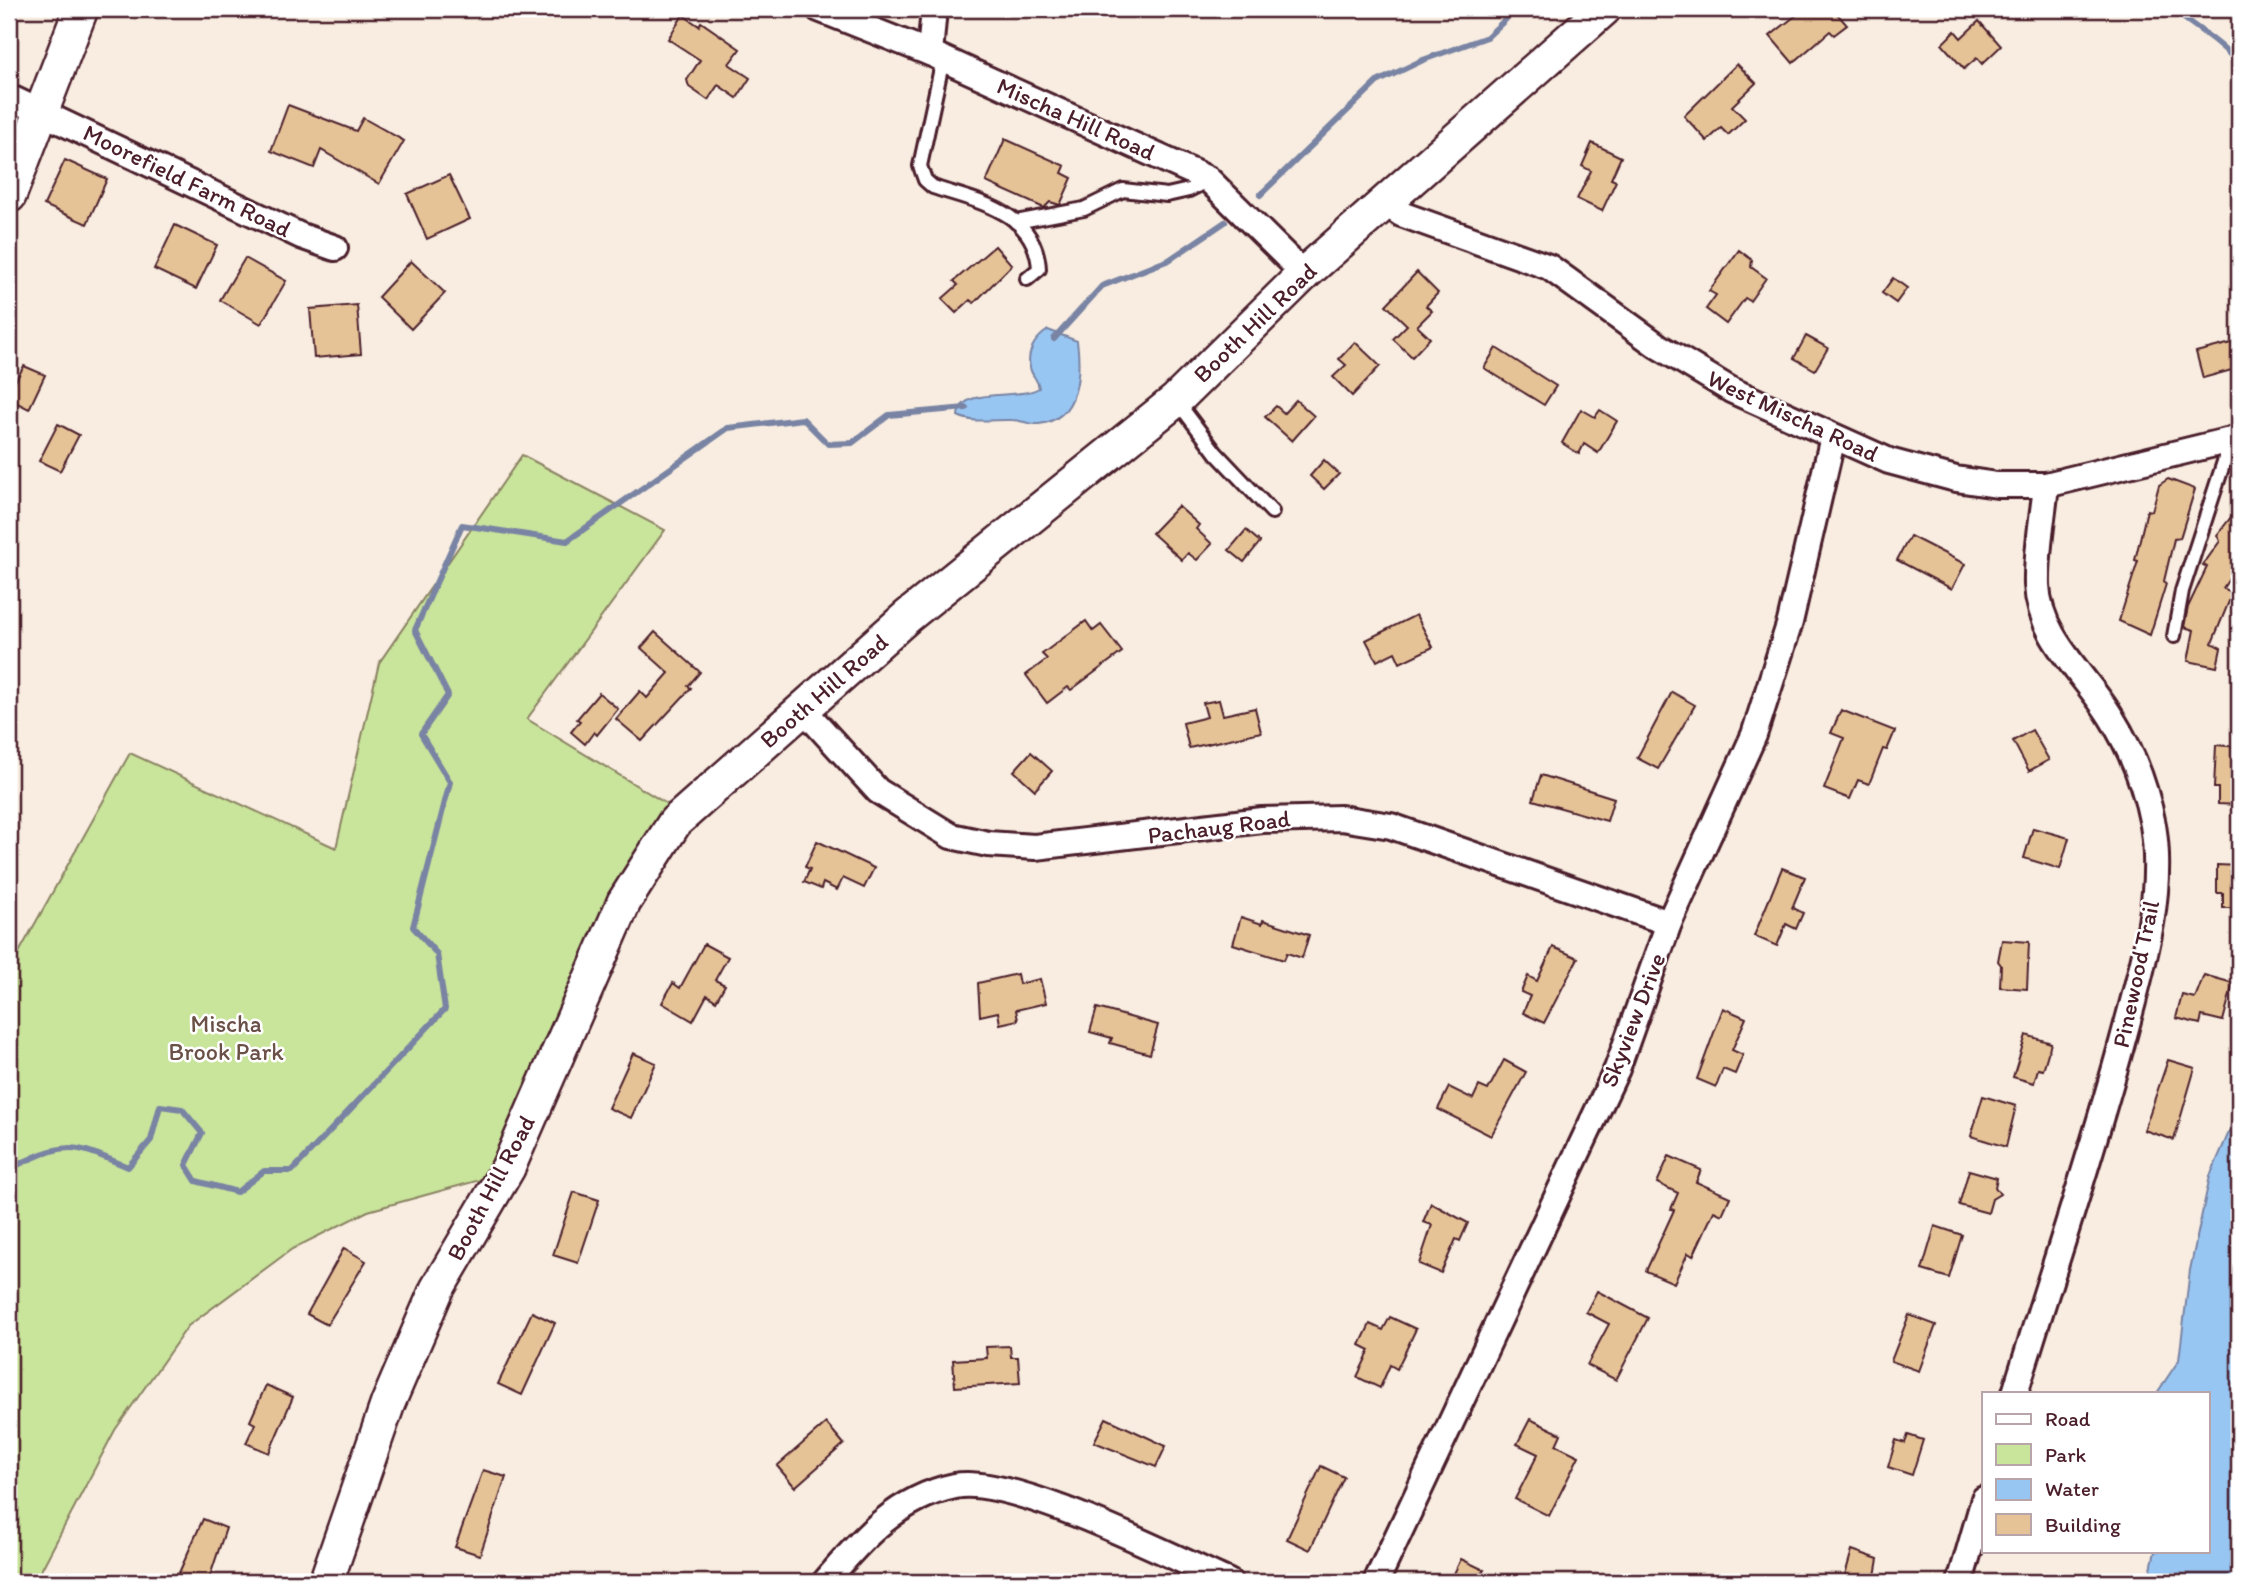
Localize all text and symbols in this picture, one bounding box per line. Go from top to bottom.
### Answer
street label: Mischa Hill Road [993,71,1160,166]
street label: Moorefield Farm Road [79,118,296,243]
street label: Booth Hill Road [1187,257,1322,389]
street label: West Mischa Road [1703,363,1883,468]
street label: Booth Hill Road [754,627,894,754]
street label: Pachaug Road [1146,803,1292,850]
street label: Pinewood Trail [2106,897,2165,1050]
street label: Skyview Drive [1594,949,1671,1091]
park label: Mischa Brook Park [168,1009,284,1066]
street label: Booth Hill Road [440,1110,541,1265]
legend [1982,1392,2210,1552]
text: Road [2045,1406,2091,1431]
text: Park [2045,1442,2087,1467]
text: Water [2045,1476,2099,1501]
text: Building [2045,1512,2121,1537]

